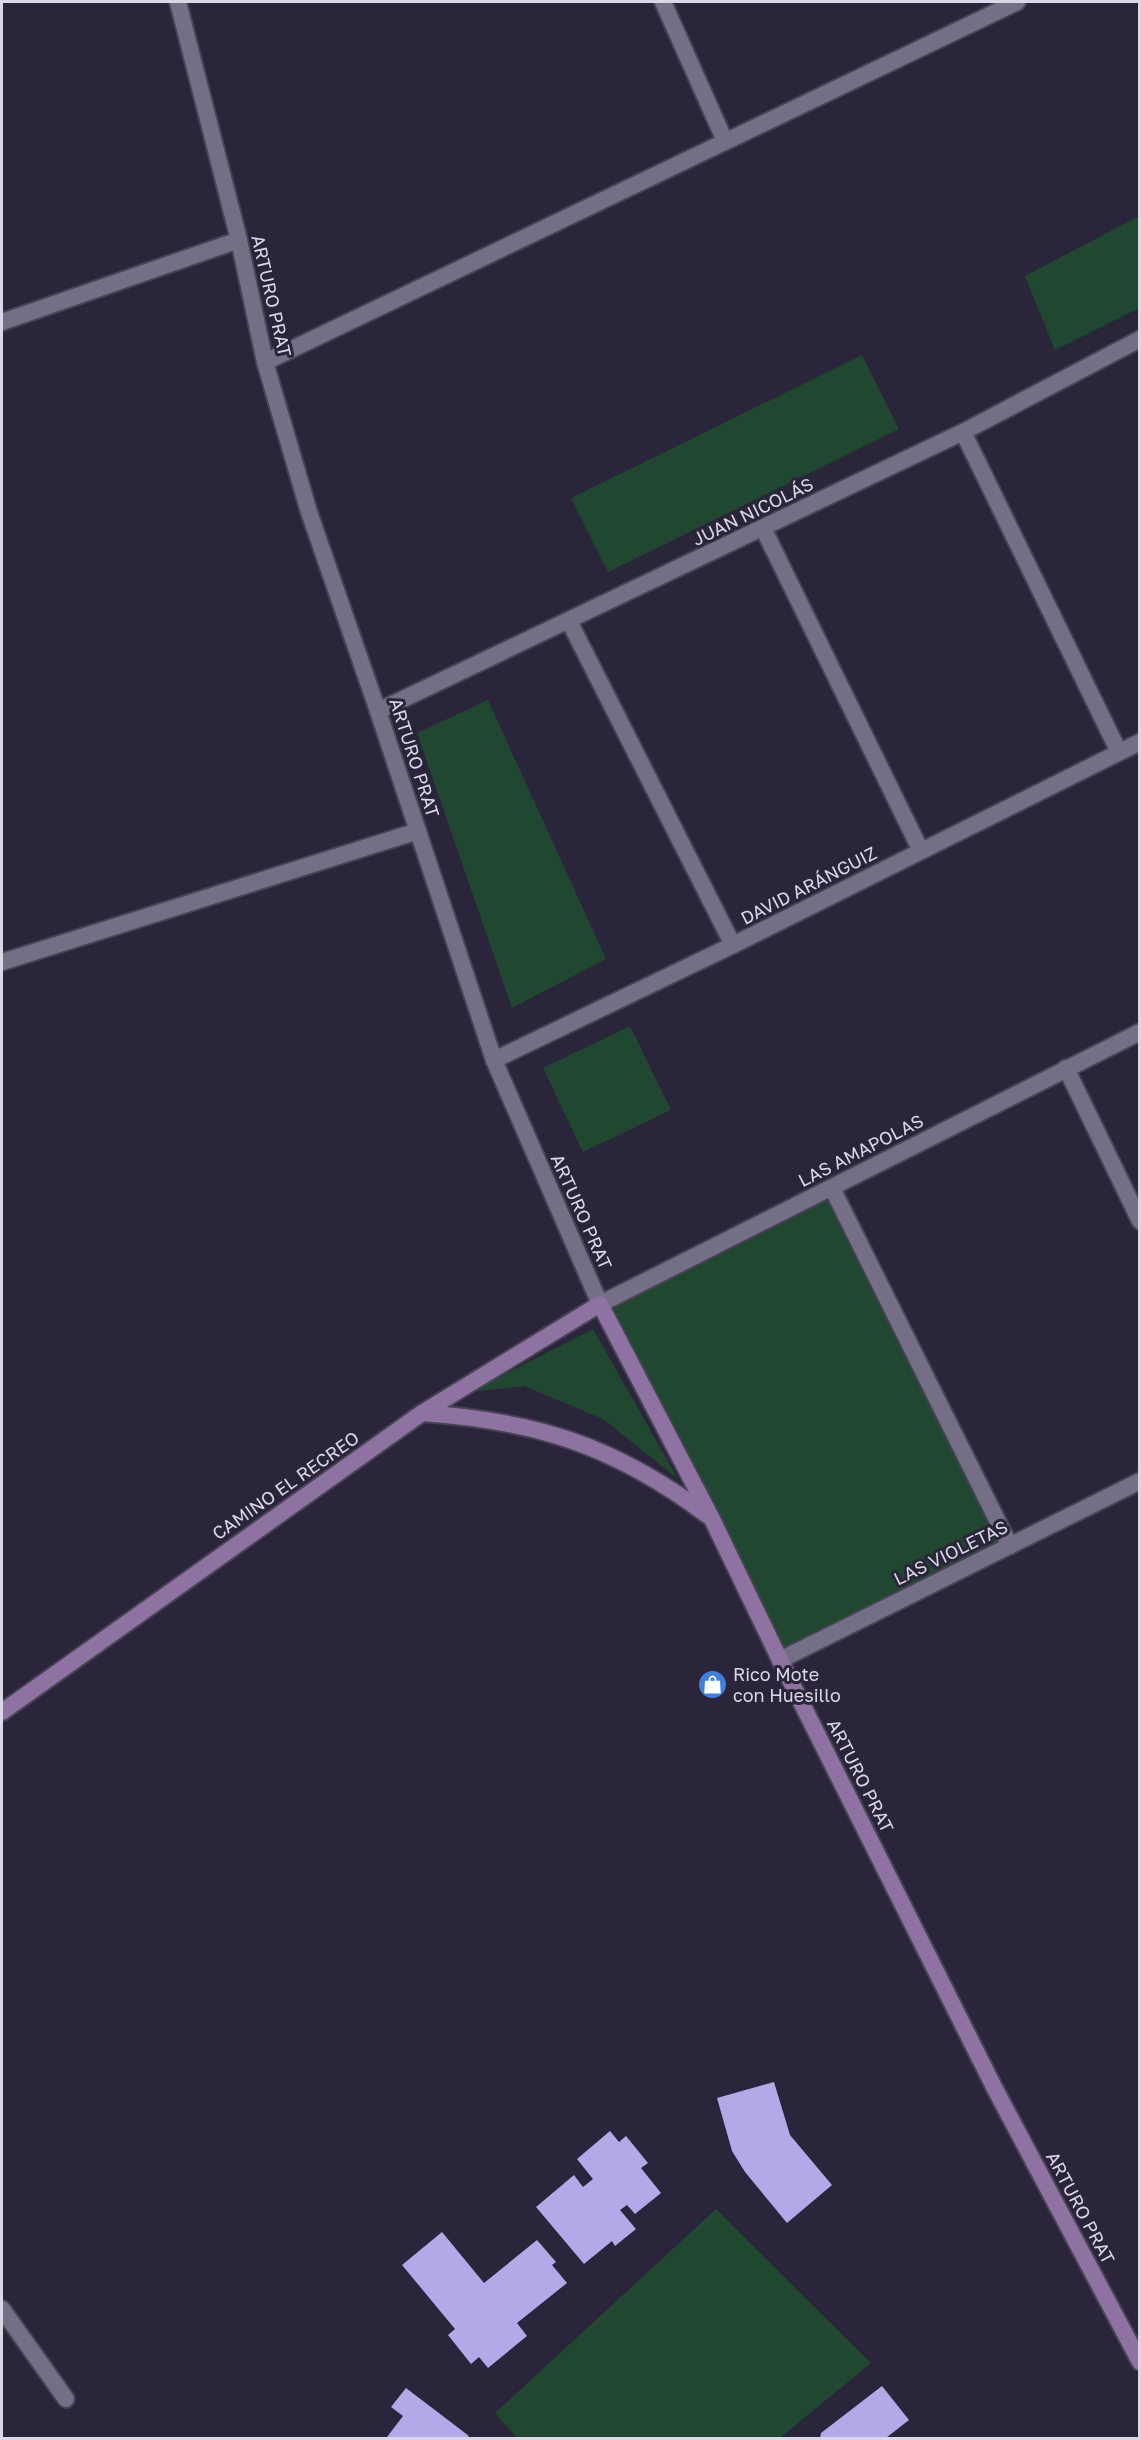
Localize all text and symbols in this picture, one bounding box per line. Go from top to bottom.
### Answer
street label: ARTURO PRAT [247,233,297,359]
street label: JUAN NICOLÁS [688,472,817,550]
street label: ARTURO PRAT [385,695,445,820]
street label: DAVID ARÁNGUIZ [737,841,880,929]
street label: LAS AMAPOLAS [794,1109,927,1191]
street label: ARTURO PRAT [547,1150,617,1273]
street label: CAMINO EL RECREO [208,1426,363,1544]
street label: LAS VIOLETAS [890,1515,1011,1589]
place label: Rico Mote con Huesillo [733,1663,841,1706]
shop icon: Rico Mote con Huesillo [696,1669,728,1701]
street label: ARTURO PRAT [823,1715,899,1836]
street label: ARTURO PRAT [1042,2147,1120,2268]

